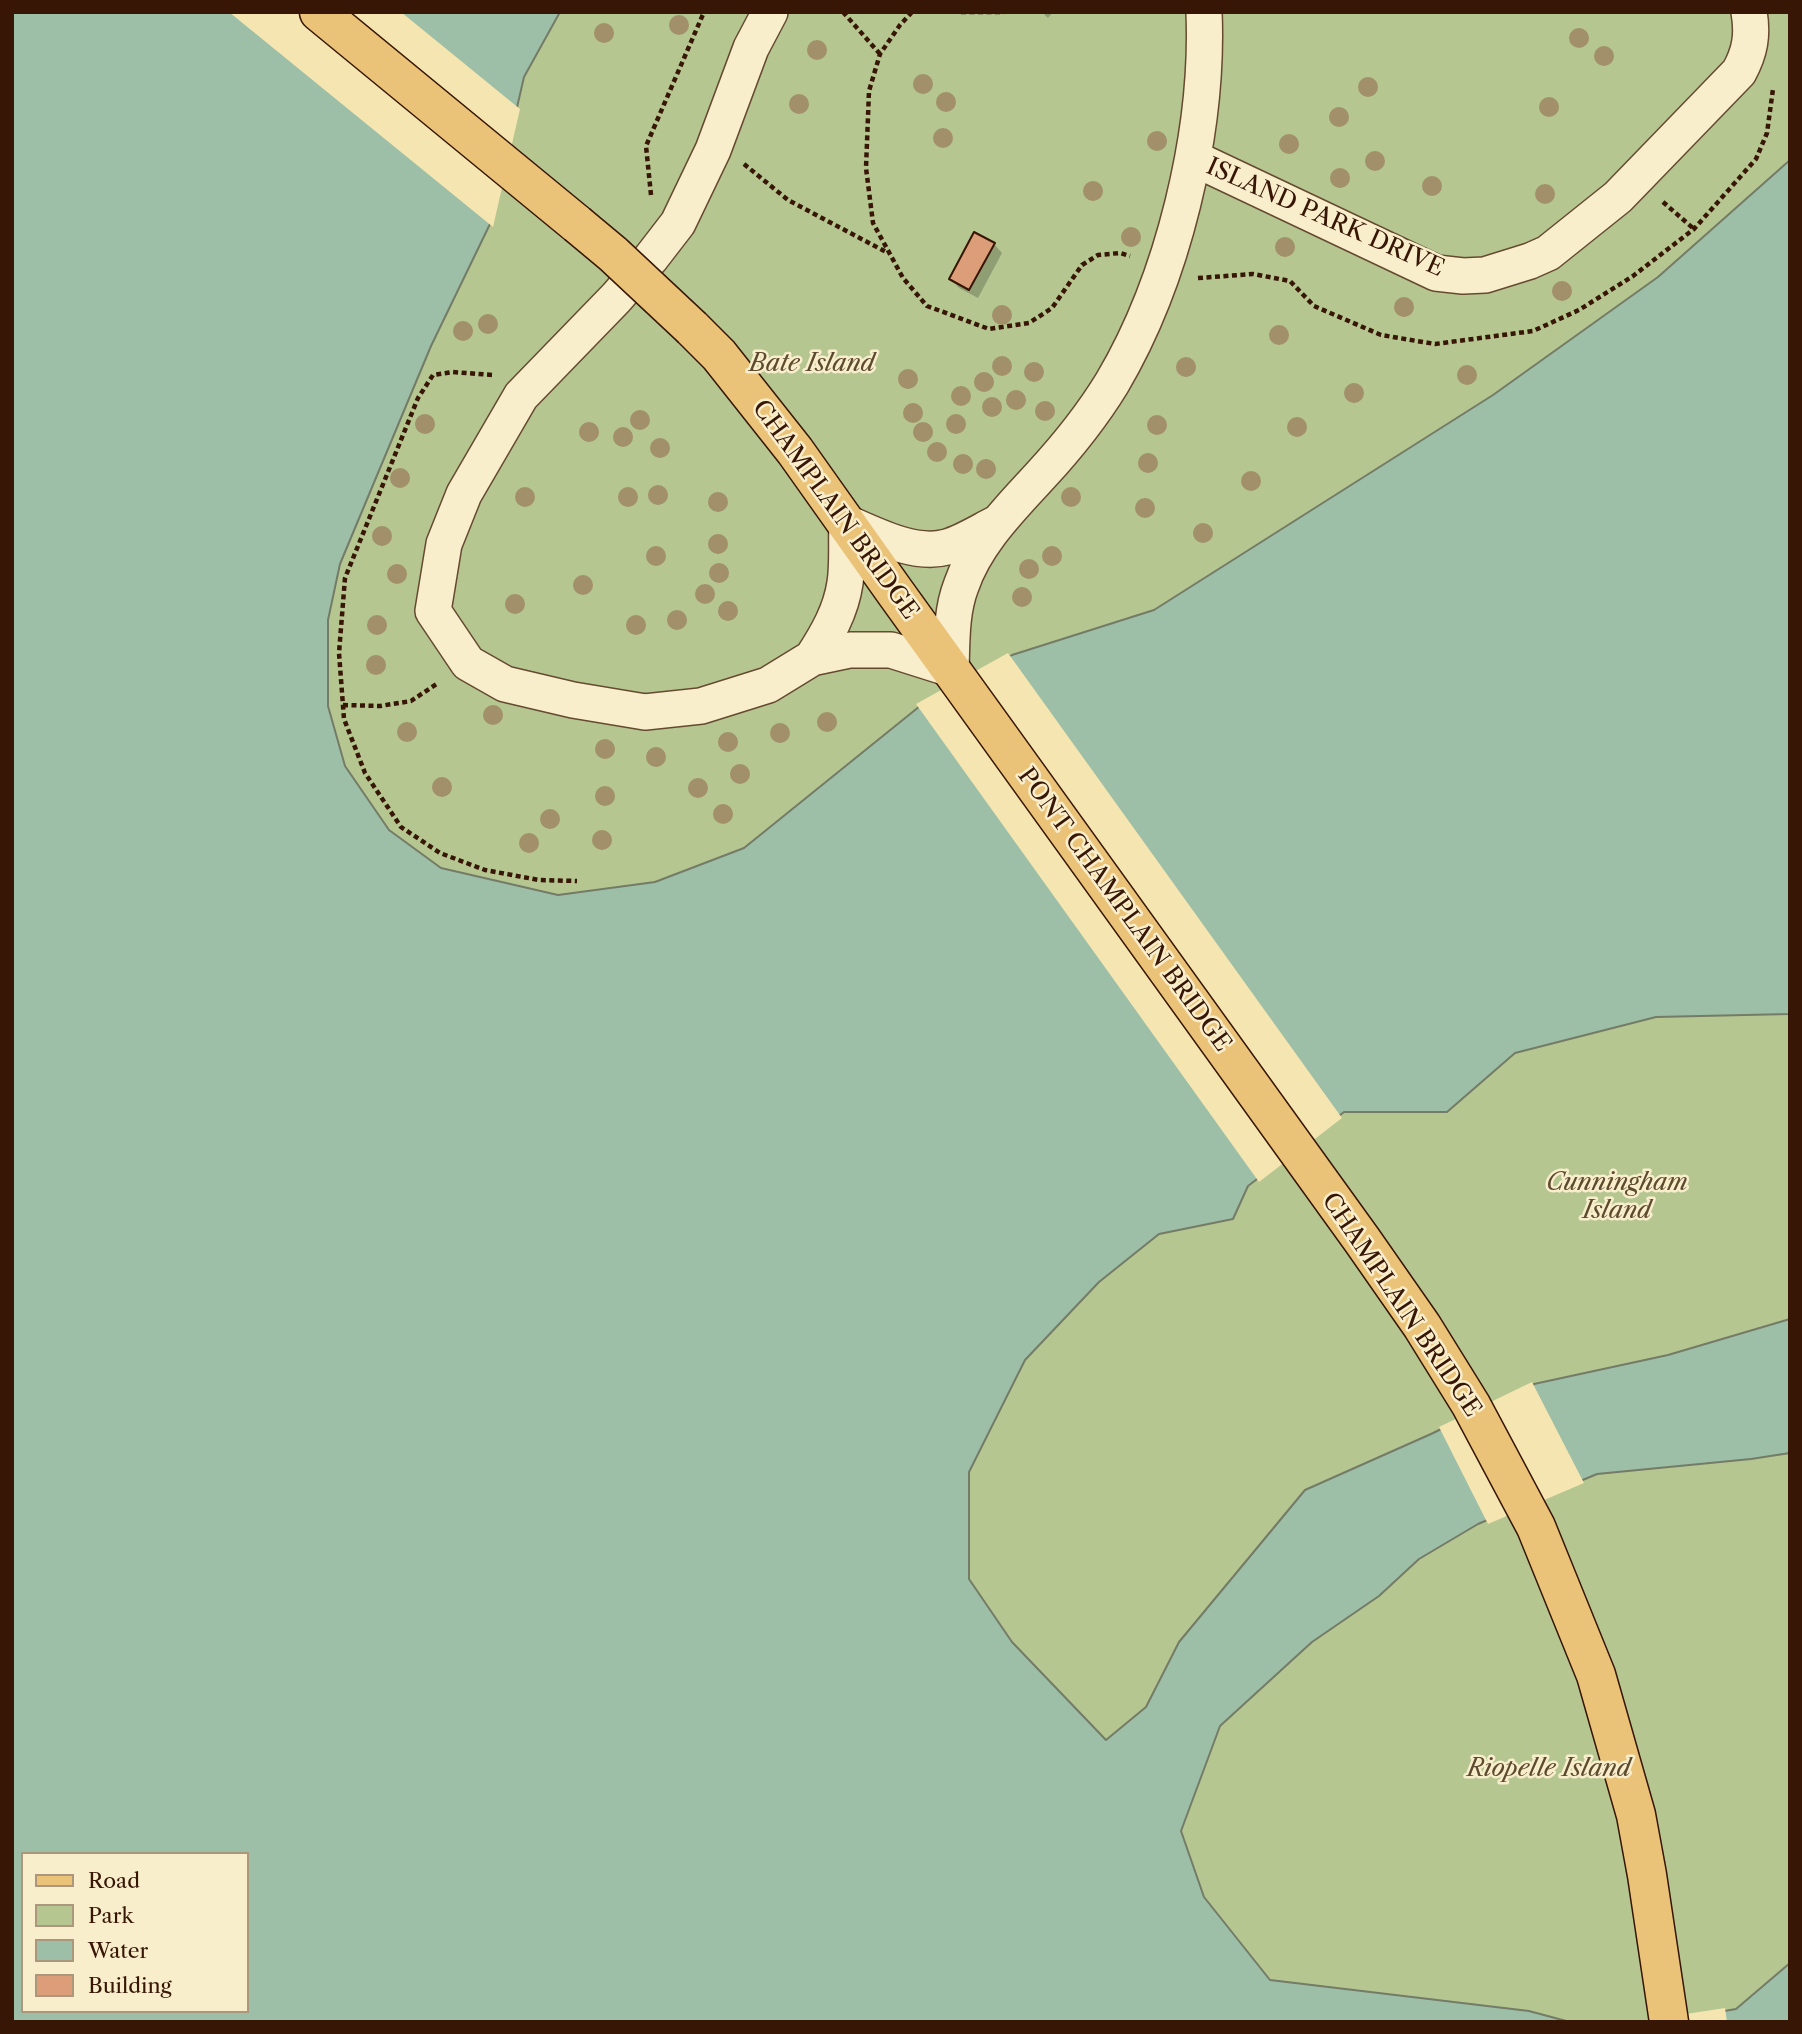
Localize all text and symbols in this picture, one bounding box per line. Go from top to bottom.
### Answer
street label: ISLAND PARK DRIVE [1202,153,1448,283]
park label: Bate Island [749,350,875,378]
street label: CHAMPLAIN BRIDGE [746,395,924,625]
street label: PONT CHAMPLAIN BRIDGE [1011,762,1237,1058]
park label: Cunningham Island [1546,1169,1688,1225]
street label: CHAMPLAIN BRIDGE [1315,1187,1487,1423]
park label: Riopelle Island [1467,1755,1631,1783]
legend [21,1852,248,2013]
text: Road [88,1868,140,1893]
text: Park [88,1903,134,1928]
text: Water [88,1938,148,1963]
text: Building [88,1973,172,1998]

